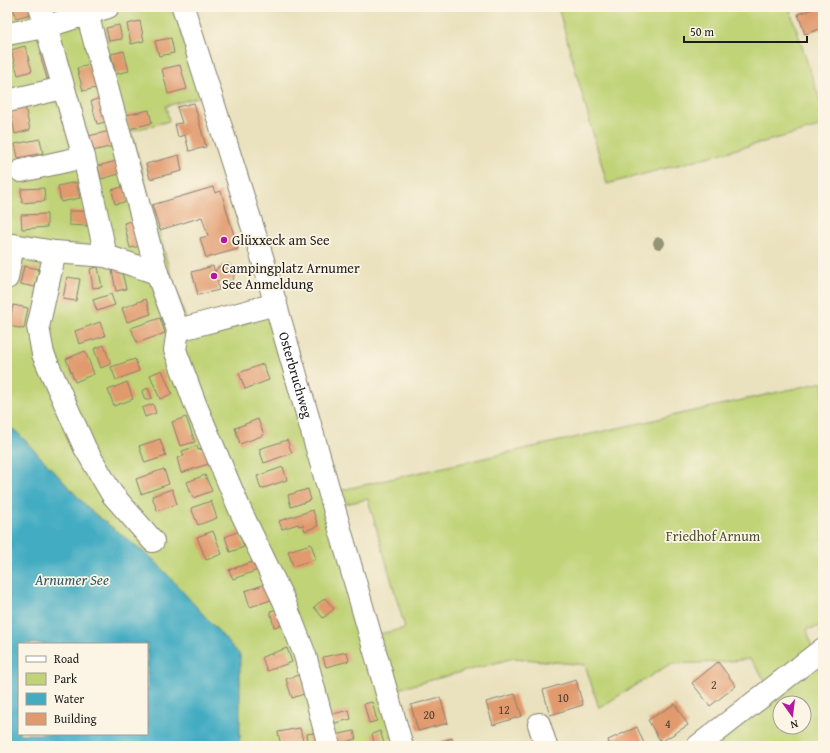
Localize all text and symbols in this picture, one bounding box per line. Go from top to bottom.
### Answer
scale bar [684,18,807,44]
text: 50 m [690,23,714,40]
place label: Glüxxeck am See [232,230,330,250]
marker: Glüxxeck am See [219,235,229,245]
place label: Campingplatz Arnumer See Anmeldung [222,258,360,294]
marker: Campingplatz Arnumer See Anmeldung [209,271,219,281]
street label: Osterbruchweg [274,329,318,421]
park label: Friedhof Arnum [666,526,761,546]
water label: Arnumer See [34,569,109,590]
legend [18,643,148,735]
text: Road [54,650,80,667]
text: Park [54,670,78,687]
house number: 2 [711,676,717,693]
house number: 10 [557,689,569,706]
text: Water [54,690,84,707]
north arrow [772,695,812,735]
house number: 12 [498,701,510,718]
house number: 20 [423,706,435,723]
text: Building [54,710,97,727]
house number: 4 [665,715,671,732]
text: N [788,716,800,734]

